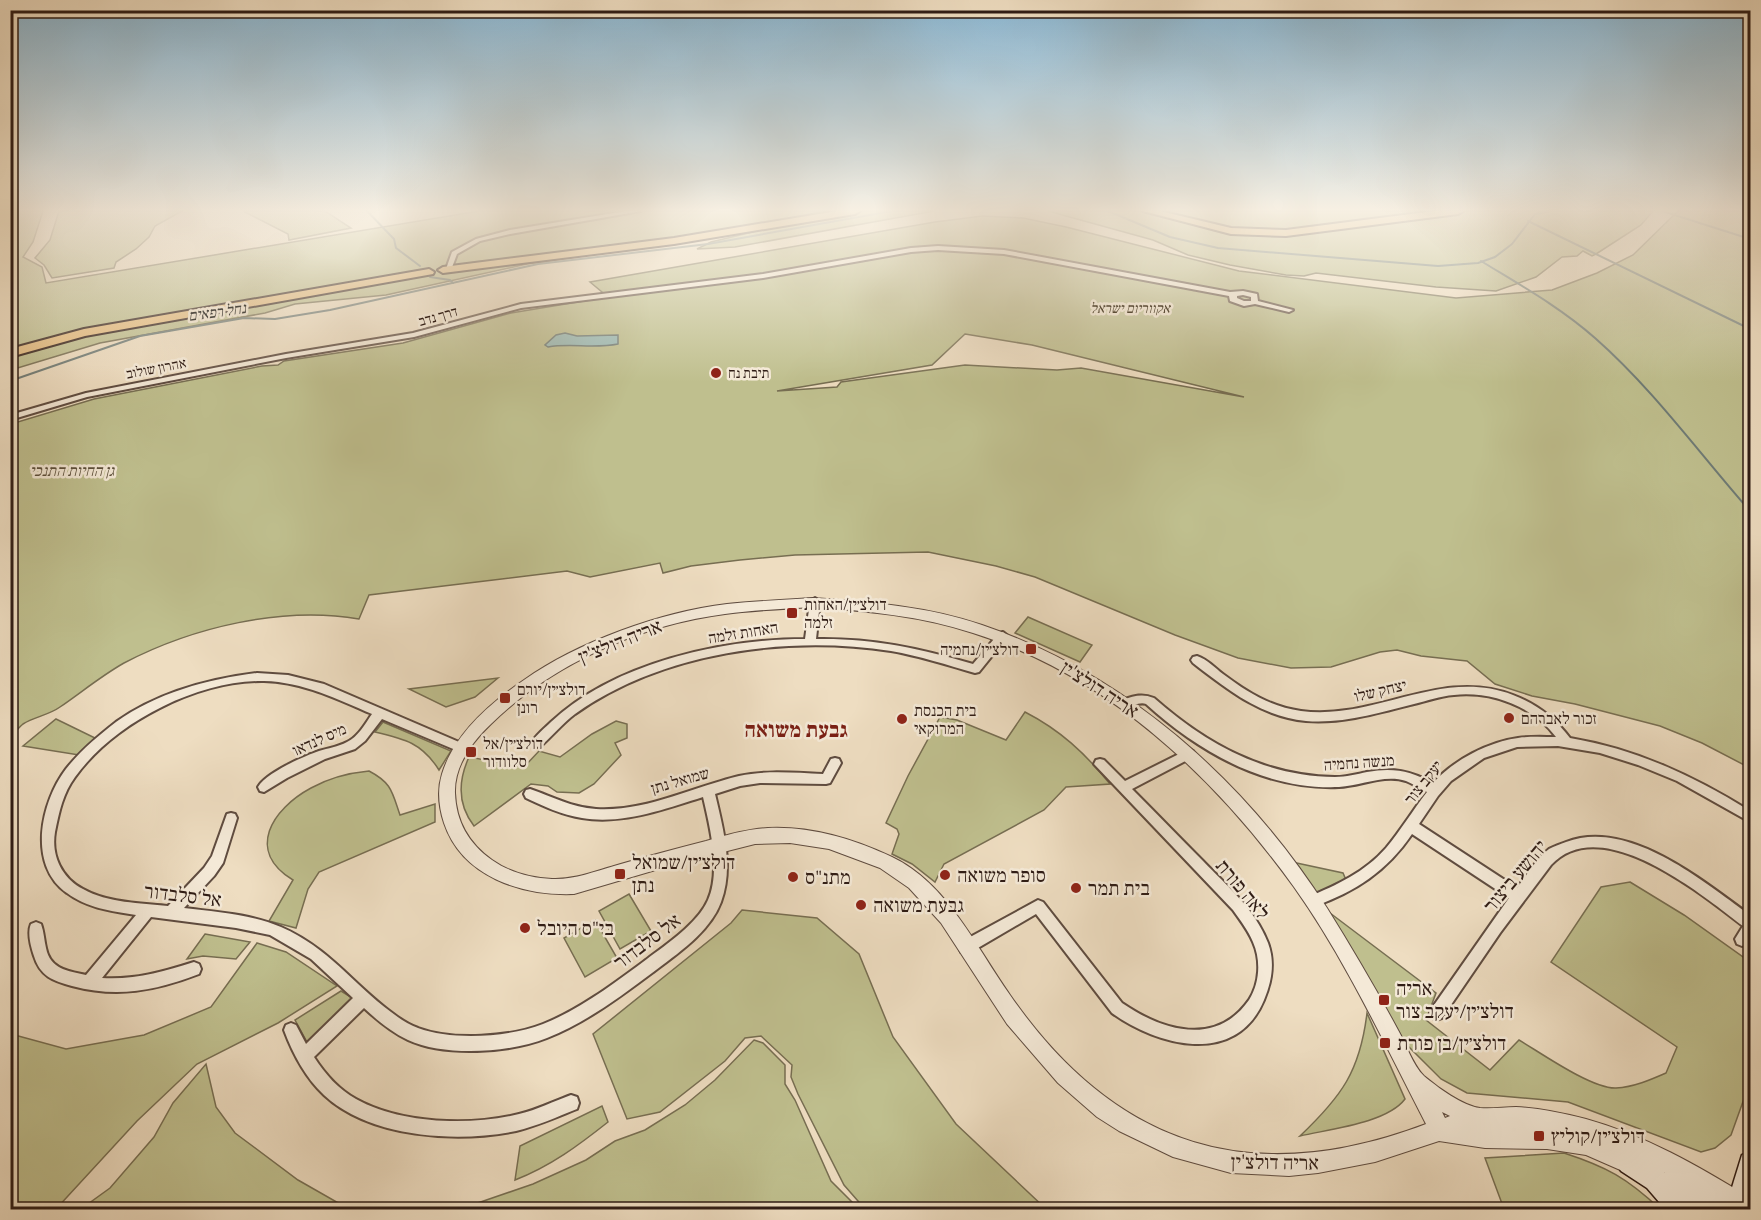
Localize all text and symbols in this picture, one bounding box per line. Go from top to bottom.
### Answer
water label: נחל רפאים [187,299,248,328]
park label: אקווריום ישראל [1090,300,1171,319]
street label: דרך נדב [416,303,460,332]
street label: אהרון שולוב [124,354,188,385]
place label: תיבת נח [728,365,769,384]
marker: תיבת נח [709,366,723,380]
park label: גן החיות התנכי [30,461,116,483]
place label: דולצ׳ין/האחות זלמה [804,595,887,635]
marker: דולצ׳ין/האחות זלמה [785,606,799,620]
street label: אריה דולצ'ין [575,613,667,672]
street label: האחות זלמה [707,618,780,650]
place label: דולצ׳ין/נחמיה [940,640,1019,662]
marker: דולצ׳ין/נחמיה [1024,642,1038,656]
street label: אריה דולצ'ין [1054,655,1143,726]
street label: יצחק שלו [1352,675,1409,709]
place label: דולצ׳ין/יורם רונן [517,680,586,720]
marker: דולצ׳ין/יורם רונן [498,691,512,705]
place label: בית הכנסת המרוקאי [914,701,977,741]
place label: זכור לאברהם [1521,709,1597,731]
marker: זכור לאברהם [1502,711,1516,725]
marker: בית הכנסת המרוקאי [895,712,909,726]
district label: גבעת משואה [744,716,848,747]
street label: מיס לנדאו [289,719,351,763]
place label: דולצ׳ין/אל סלוודור [483,734,543,774]
marker: דולצ׳ין/אל סלוודור [464,745,478,759]
street label: מנשה נחמיה [1323,751,1395,777]
street label: יעקב צור [1400,757,1449,810]
street label: שמואל נתן [649,763,713,801]
street label: יהושע ביצור [1478,835,1555,920]
place label: דולצ׳ין/שמואל נתן [632,850,735,901]
street label: לאה פורת [1208,854,1275,927]
place label: סופר משואה [957,863,1046,891]
place label: מתנ"ס [805,865,851,893]
marker: דולצ׳ין/שמואל נתן [613,867,627,881]
marker: סופר משואה [938,868,952,882]
marker: מתנ"ס [786,870,800,884]
place label: בית תמר [1088,876,1150,904]
street label: אל סלבדור [142,878,223,916]
marker: בית תמר [1069,881,1083,895]
place label: גבעת משואה [873,893,964,921]
marker: גבעת משואה [854,898,868,912]
street label: אל סלבדור [609,908,688,977]
place label: בי"ס היובל [537,916,614,944]
marker: בי"ס היובל [518,921,532,935]
place label: אריה דולצ׳ין/יעקב צור [1396,976,1514,1027]
marker: אריה דולצ׳ין/יעקב צור [1377,993,1391,1007]
place label: דולצ׳ין/בן פורת [1397,1031,1506,1059]
marker: דולצ׳ין/בן פורת [1378,1036,1392,1050]
place label: דולצ׳ין/קוליץ [1551,1124,1645,1152]
marker: דולצ׳ין/קוליץ [1532,1129,1546,1143]
street label: אריה דולצ'ין [1231,1149,1319,1179]

